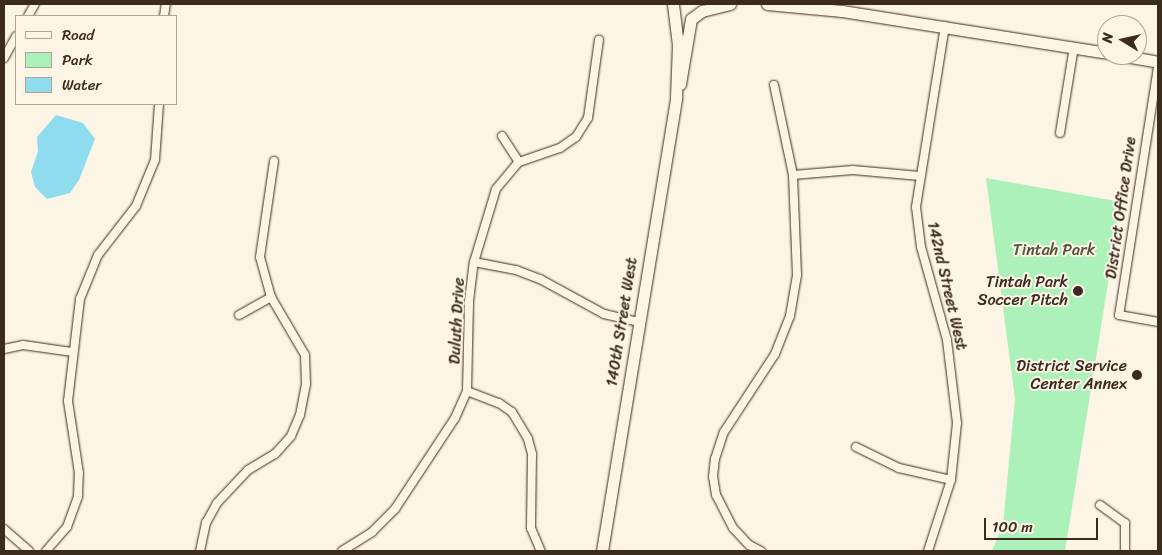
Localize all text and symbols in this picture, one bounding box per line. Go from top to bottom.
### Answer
legend [15,15,178,105]
north arrow [1097,15,1147,65]
text: Road [62,22,94,48]
text: N [1095,31,1121,44]
text: Park [62,47,93,73]
text: Water [62,72,102,98]
street label: District Office Drive [1101,135,1141,281]
street label: 142nd Street West [923,219,971,353]
park label: Tintah Park [1013,240,1095,260]
street label: 140th Street West [602,255,642,389]
place label: Tintah Park Soccer Pitch [977,272,1068,310]
street label: Duluth Drive [445,277,469,365]
marker: Tintah Park Soccer Pitch [1072,285,1084,297]
place label: District Service Center Annex [1016,356,1127,394]
marker: District Service Center Annex [1131,369,1143,381]
scale bar [987,508,1101,540]
text: 100 m [992,514,1033,540]

